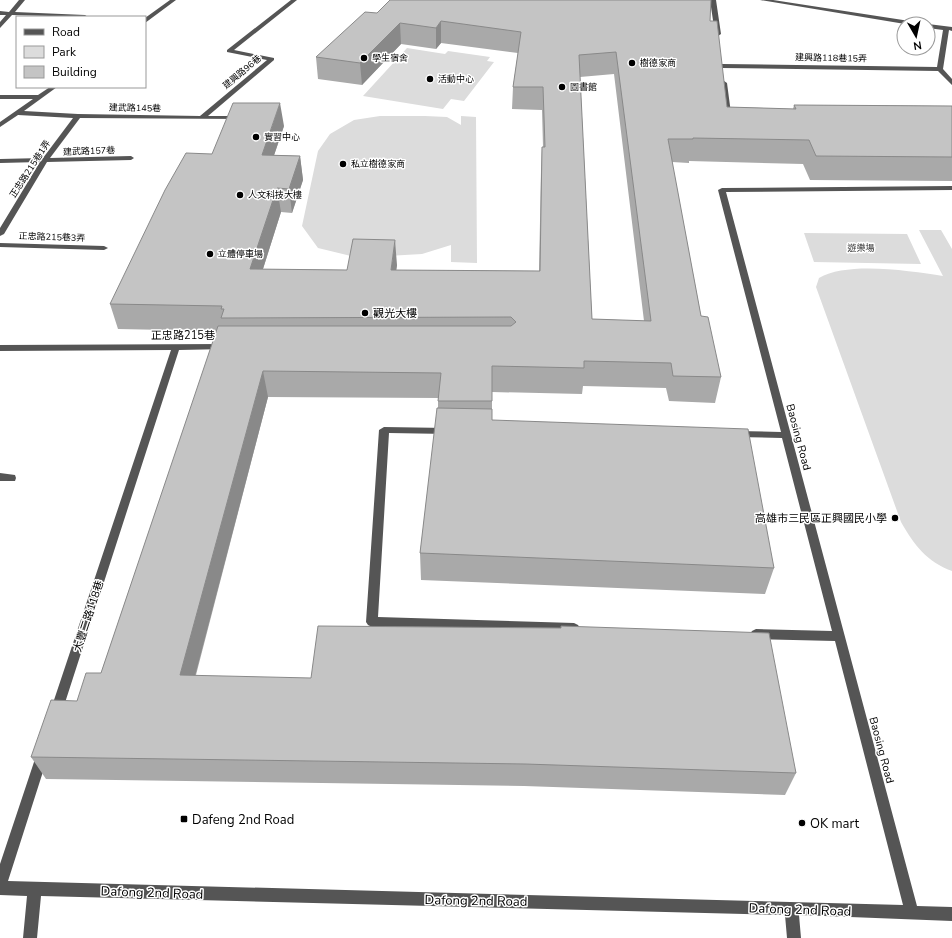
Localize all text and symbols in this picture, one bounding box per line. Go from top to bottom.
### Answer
legend [16,16,146,88]
north arrow [896,16,936,56]
text: Road [52,24,80,40]
text: N [912,37,923,53]
text: Park [52,44,77,60]
street label: 建興路118巷15弄 [795,51,867,65]
street label: 建興路96巷 [220,52,264,92]
place label: 學生宿舍 [372,52,408,64]
marker: 學生宿舍 [359,53,369,63]
place label: 樹德家商 [640,57,676,69]
marker: 樹德家商 [627,58,637,68]
text: Building [52,64,97,80]
place label: 活動中心 [438,73,474,85]
marker: 活動中心 [425,74,435,84]
place label: 圖書館 [570,81,597,93]
marker: 圖書館 [557,82,567,92]
street label: 建武路145巷 [109,102,161,114]
place label: 實習中心 [264,131,300,143]
marker: 實習中心 [251,132,261,142]
street label: 正忠路215巷1弄 [7,138,53,200]
street label: 建武路157巷 [63,144,115,158]
place label: 私立樹德家商 [351,158,405,170]
marker: 私立樹德家商 [338,159,348,169]
place label: 人文科技大樓 [248,189,302,201]
marker: 人文科技大樓 [235,190,245,200]
street label: 正忠路215巷3弄 [19,230,85,244]
park label: 遊樂場 [847,242,875,254]
place label: 立體停車場 [218,248,263,260]
marker: 立體停車場 [205,249,215,259]
place label: 觀光大樓 [373,306,417,321]
marker: 觀光大樓 [360,308,370,318]
street label: 正忠路215巷 [151,328,215,343]
street label: Baosing Road [782,402,815,472]
place label: 高雄市三民區正興國民小學 [755,511,887,526]
marker: 高雄市三民區正興國民小學 [890,513,900,523]
street label: 大豐二路118巷 [70,578,107,654]
street label: Baosing Road [865,715,898,785]
place label: Dafeng 2nd Road [192,811,294,829]
marker: Dafeng 2nd Road [179,814,189,824]
place label: OK mart [810,815,859,833]
marker: OK mart [797,818,807,828]
street label: Dafong 2nd Road [100,882,204,904]
street label: Dafong 2nd Road [425,891,527,911]
street label: Dafong 2nd Road [748,899,852,921]

